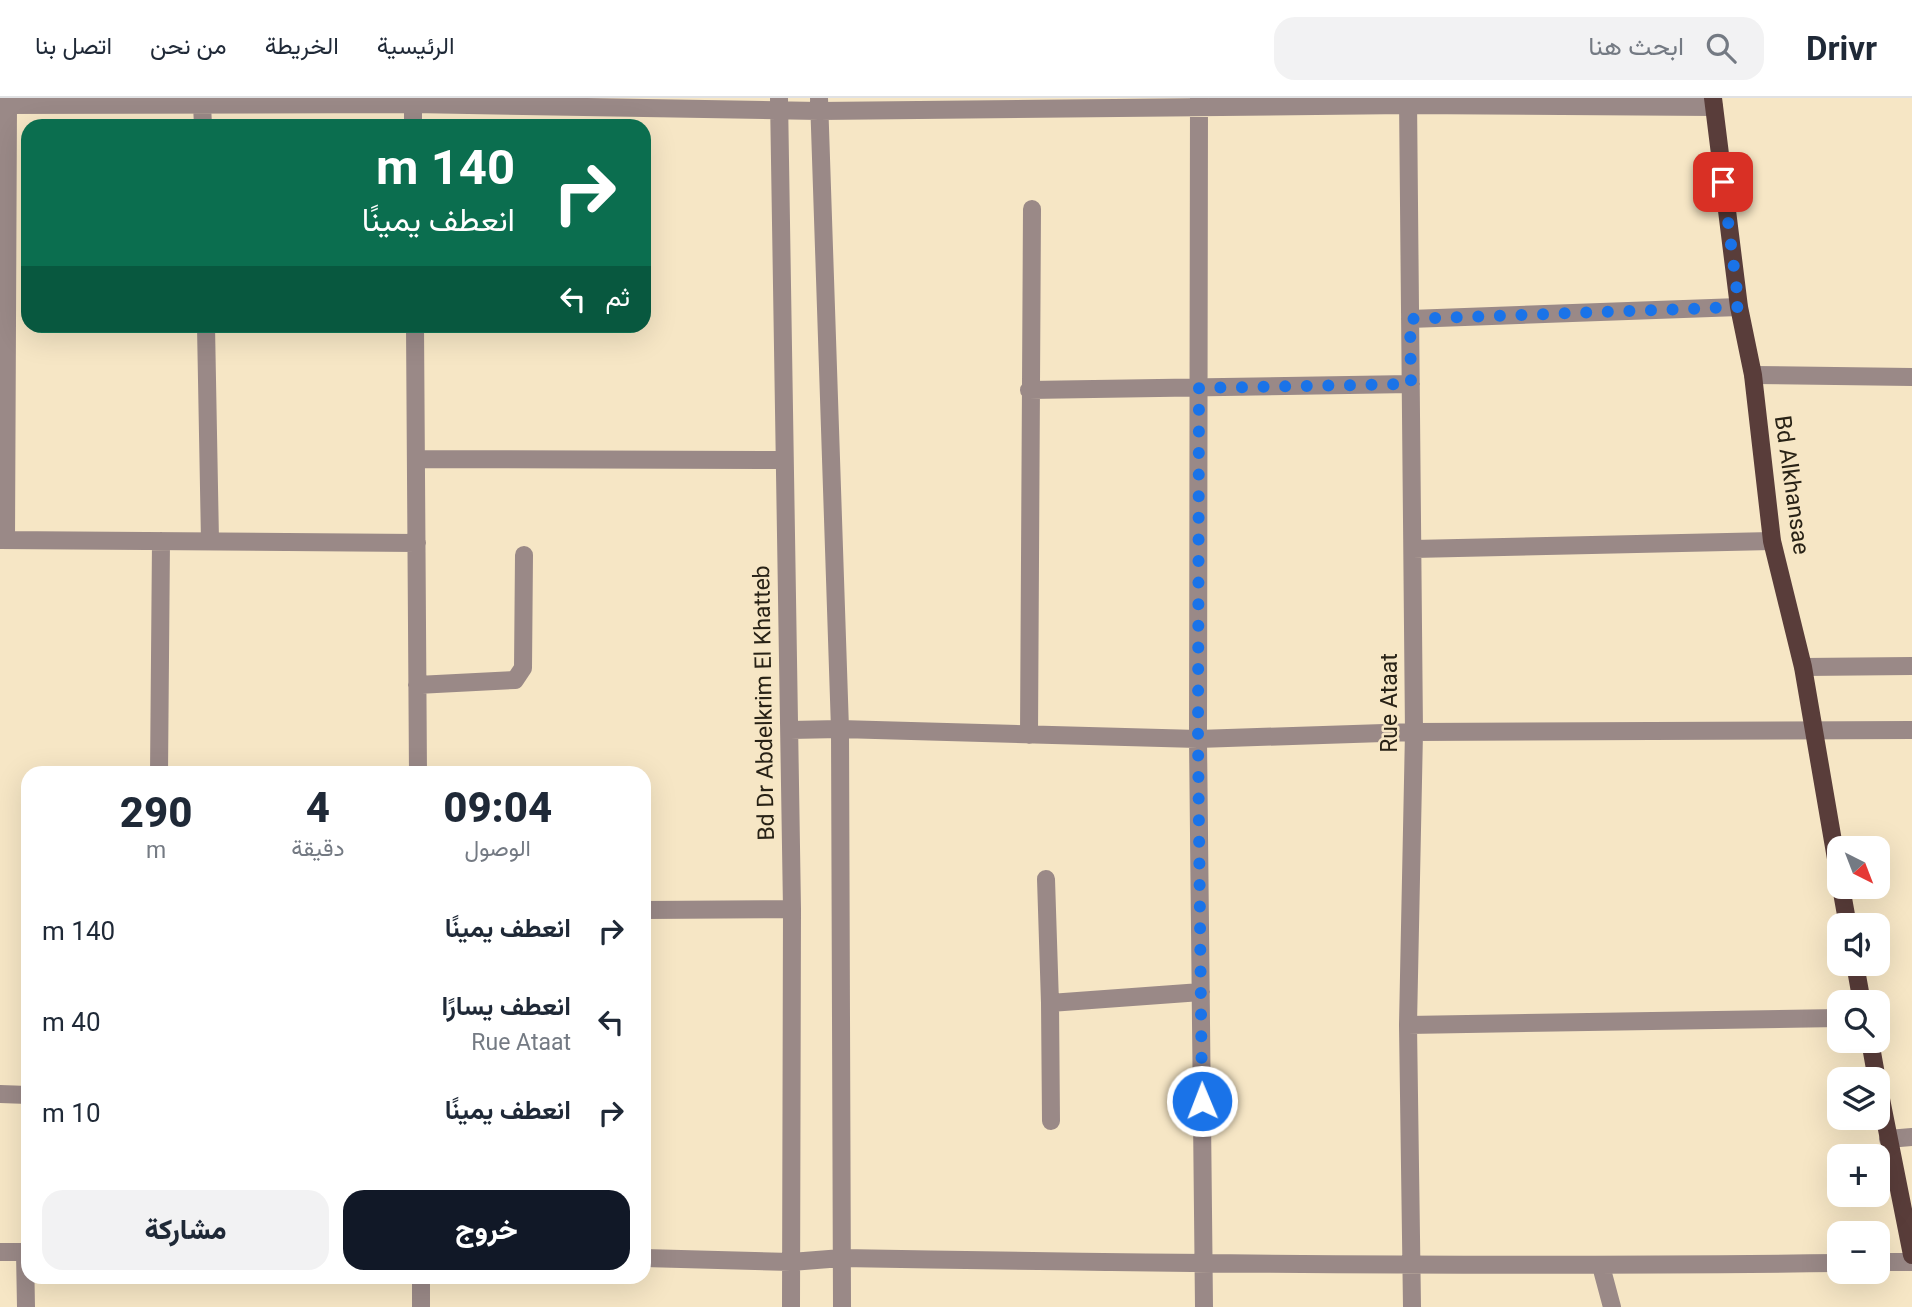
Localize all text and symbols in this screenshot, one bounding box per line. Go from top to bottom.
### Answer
search box [1274,17,1764,80]
icon: search [1702,29,1740,67]
text: Drivr [1806,29,1877,68]
text: ابحث هنا [1588,31,1684,61]
text: اتصل بنا [35,32,112,60]
text: من نحن [150,32,227,60]
text: الخريطة [265,32,339,60]
text: الرئيسية [377,32,454,60]
text: 140 m [376,139,515,196]
icon: right [539,147,630,238]
pin [1693,152,1753,212]
icon: arrive [1704,163,1742,201]
text: انعطف يمينًا [362,201,515,239]
icon: left [554,280,592,318]
text: ثم [606,282,630,312]
street label: Bd Alkhansae [1769,414,1815,556]
street label: Bd Dr Abdelkrim El Khatteb [748,565,780,841]
street label: Rue Ataat [1376,653,1403,753]
text: 4 [306,783,330,832]
text: 09:04 [443,783,552,832]
text: 290 [120,788,192,837]
text: دقيقة [291,835,344,862]
text: الوصول [465,835,531,862]
north arrow [1827,836,1890,900]
map controls [1827,836,1890,1284]
text: m [146,837,166,864]
icon: right [592,912,630,950]
text: انعطف يمينًا [445,913,571,943]
button: sound [1827,913,1890,976]
text: 140 m [42,916,115,946]
button: search [1827,990,1890,1053]
text: انعطف يسارًا [441,991,571,1021]
icon: left [592,1003,630,1041]
text: 40 m [42,1007,101,1037]
text: Rue Ataat [471,1029,571,1056]
position arrow [1165,1064,1239,1138]
button: layers [1827,1067,1890,1130]
icon: right [592,1094,630,1132]
text: انعطف يمينًا [445,1095,571,1125]
text: 10 m [42,1098,101,1128]
button: + [1827,1144,1890,1207]
button: مشاركة [42,1190,329,1270]
button: خروج [343,1190,630,1270]
button: − [1827,1221,1890,1284]

